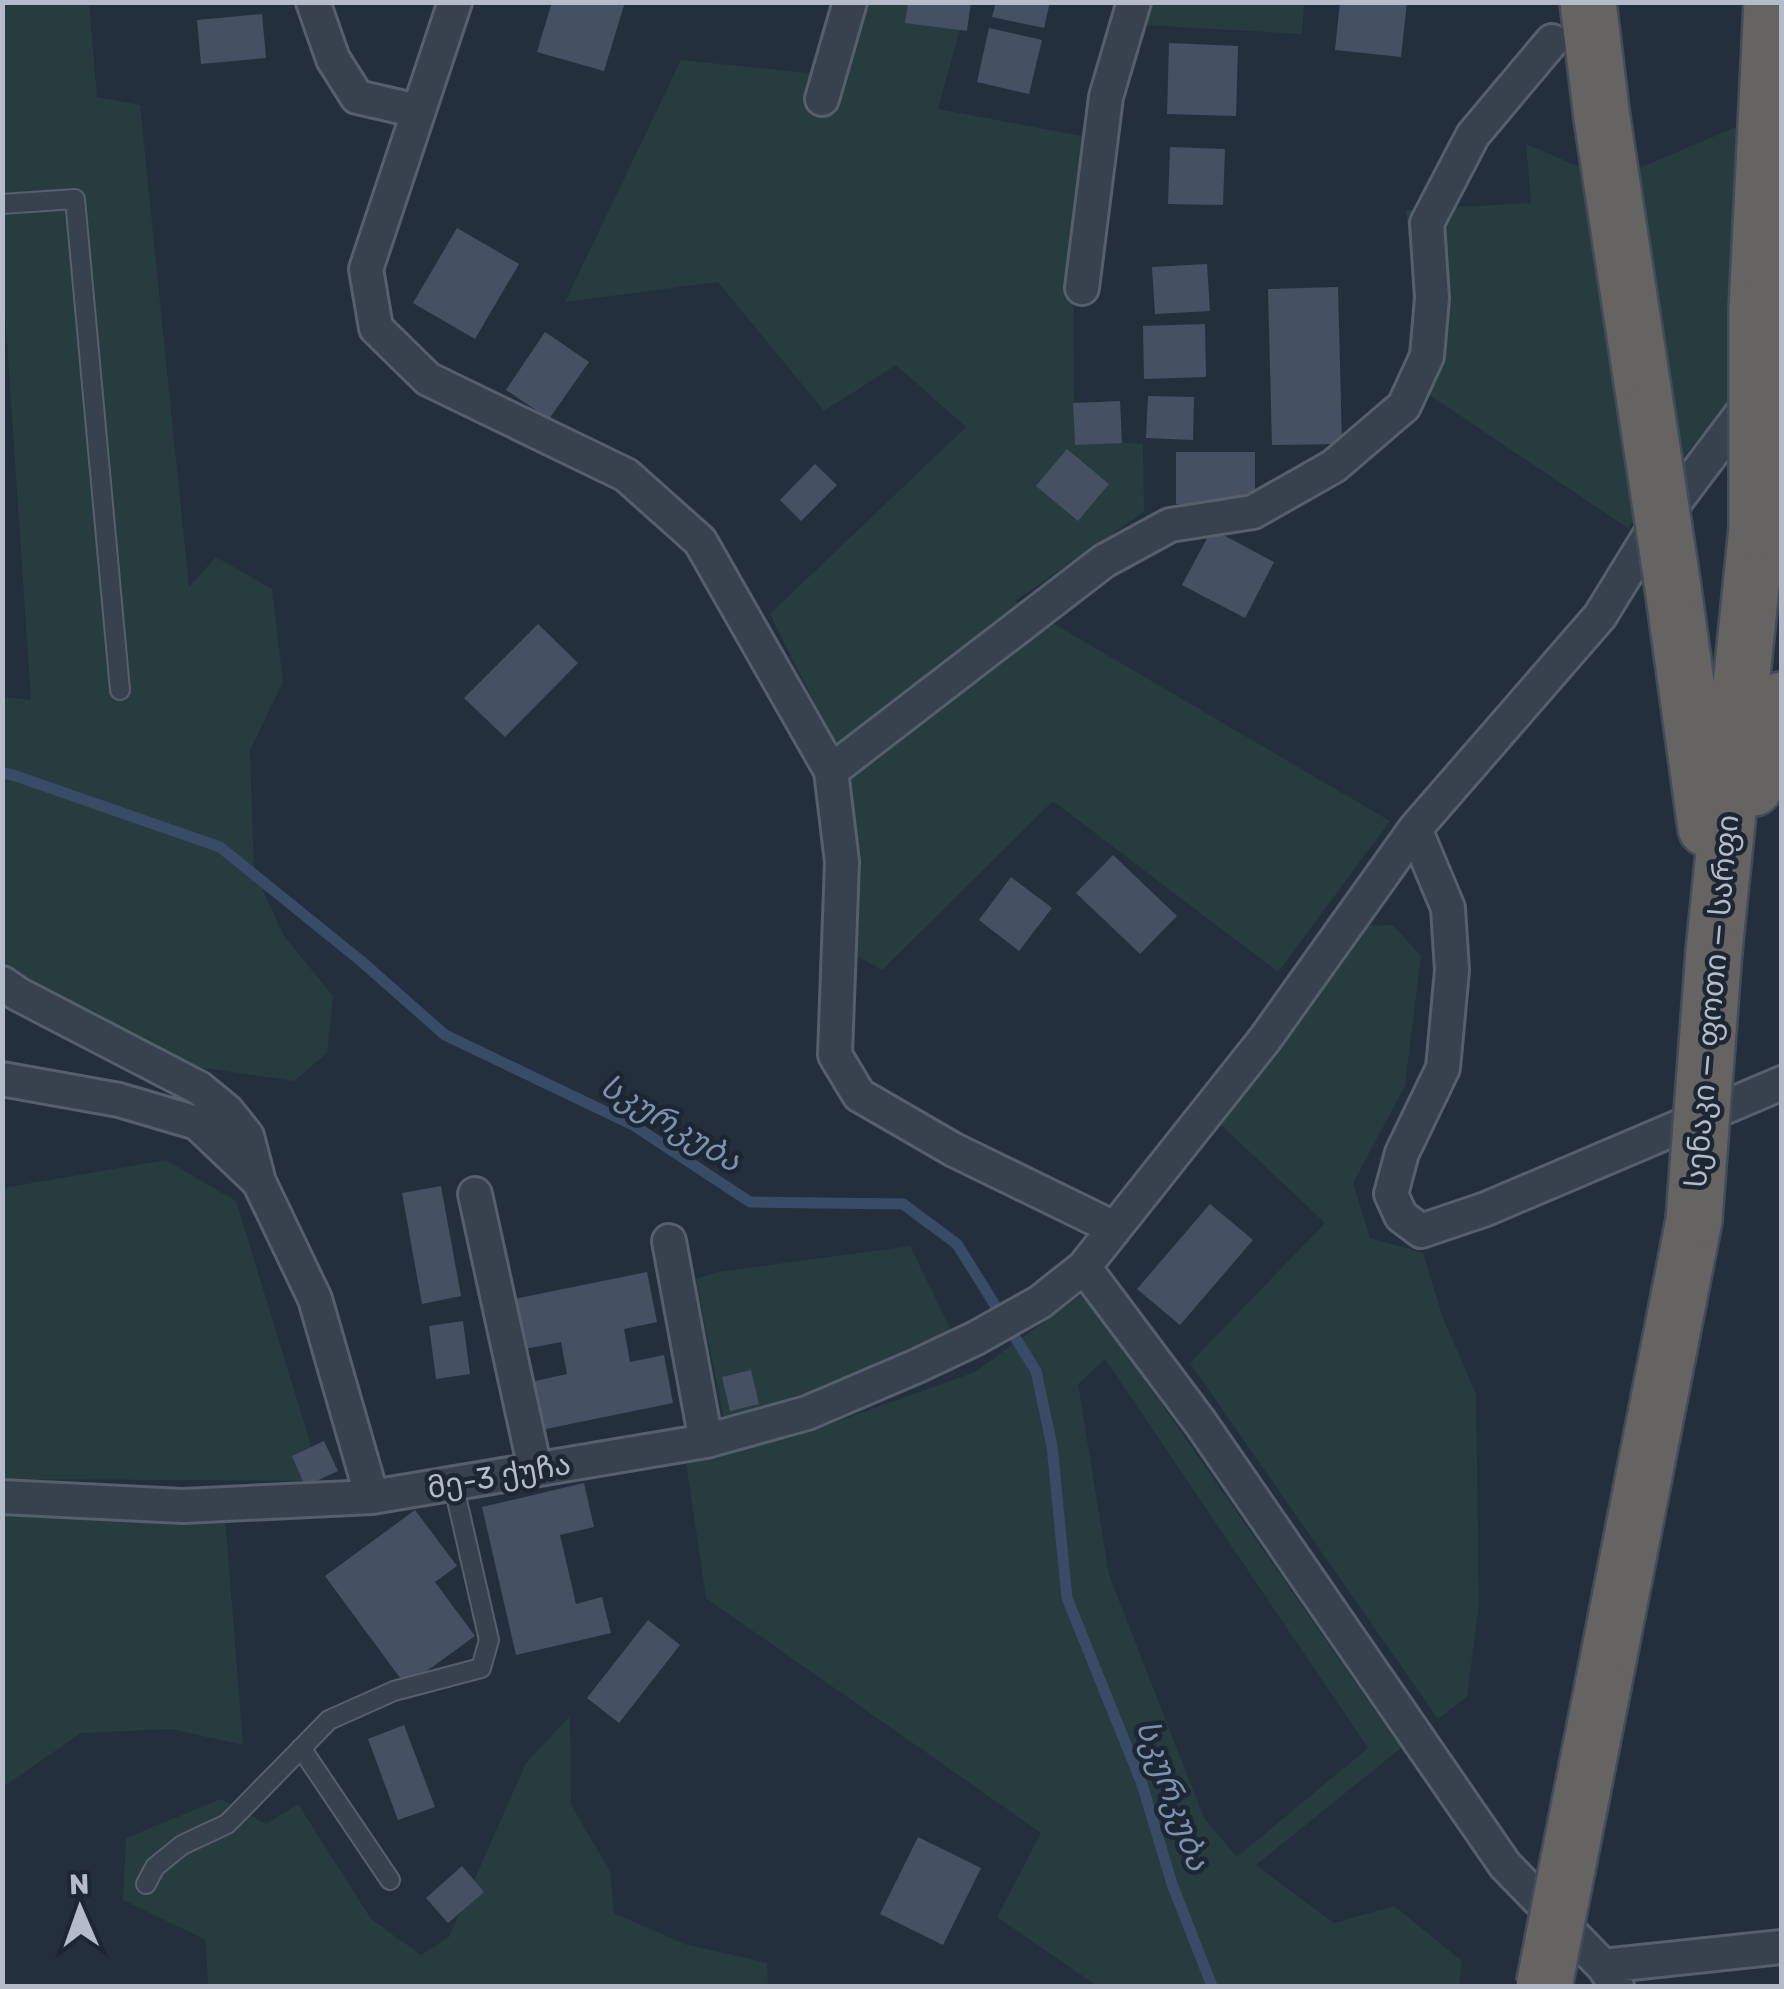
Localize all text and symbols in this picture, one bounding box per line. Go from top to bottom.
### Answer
street label: სენაკი — ფოთი — სარფი [1678,813,1746,1189]
water label: სკურკუბა [594,1066,748,1180]
street label: მე-3 ქუჩა [425,1446,573,1506]
water label: სკურკუბა [1128,1715,1218,1876]
north arrow [30,1859,130,1959]
text: N [69,1868,90,1901]

